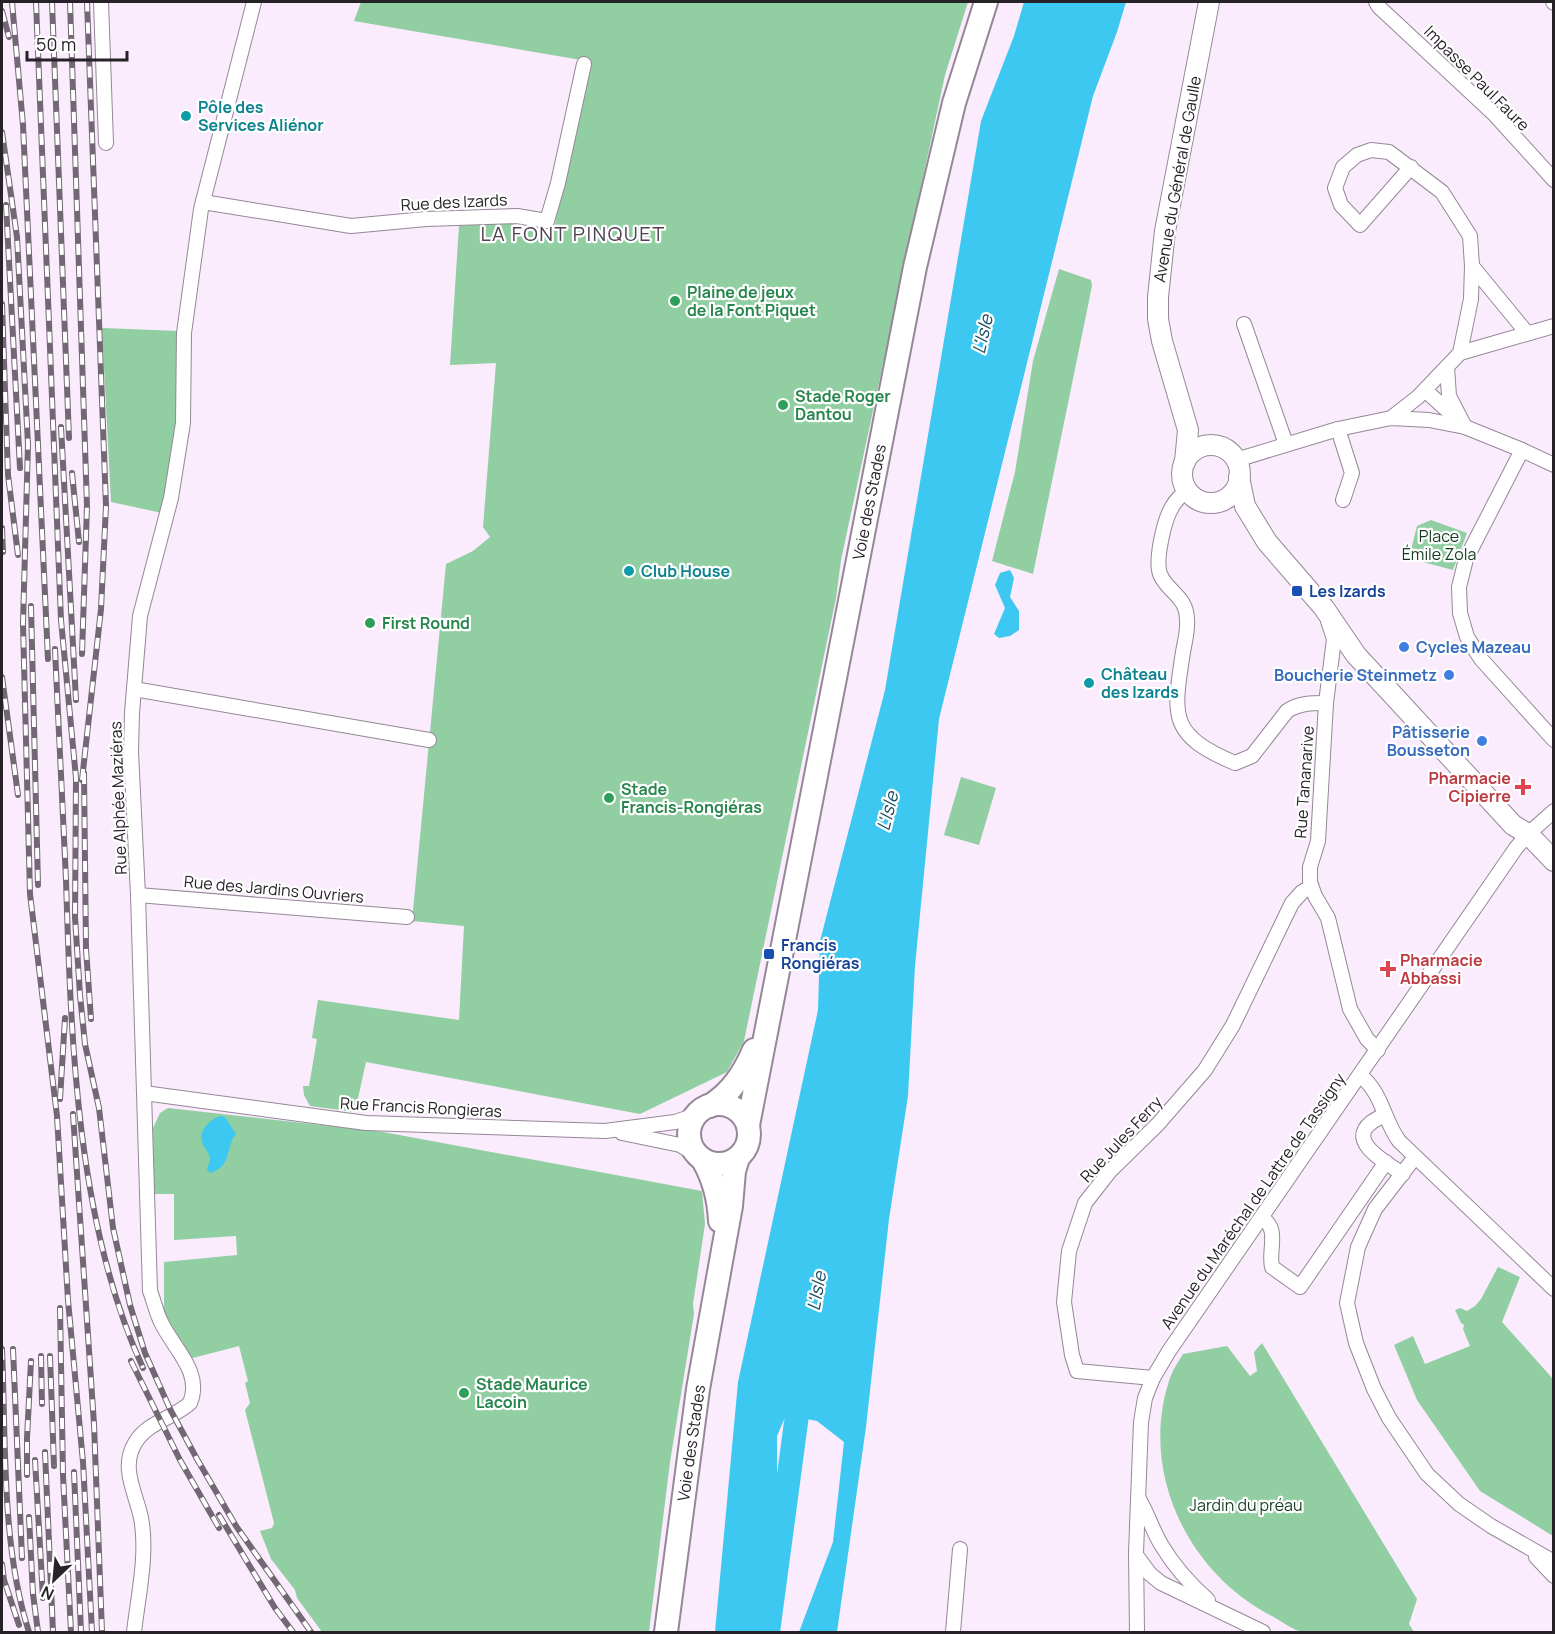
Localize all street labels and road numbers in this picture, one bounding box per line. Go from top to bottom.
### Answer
street label: Impasse Paul Faure [1419,20,1535,136]
street label: Avenue du Général de Gaulle [1148,74,1206,284]
street label: Rue des Izards [400,188,508,216]
street label: Voie des Stades [847,442,891,562]
street label: Rue Alphée Maziéras [104,721,132,875]
street label: Rue Tananarive [1289,725,1319,839]
street label: Rue des Jardins Ouvriers [183,870,365,908]
street label: Avenue du Maréchal de Lattre de Tassigny [1156,1068,1351,1333]
street label: Rue Jules Ferry [1075,1091,1167,1187]
street label: Rue Francis Rongieras [339,1092,503,1122]
street label: Voie des Stades [672,1383,710,1503]

